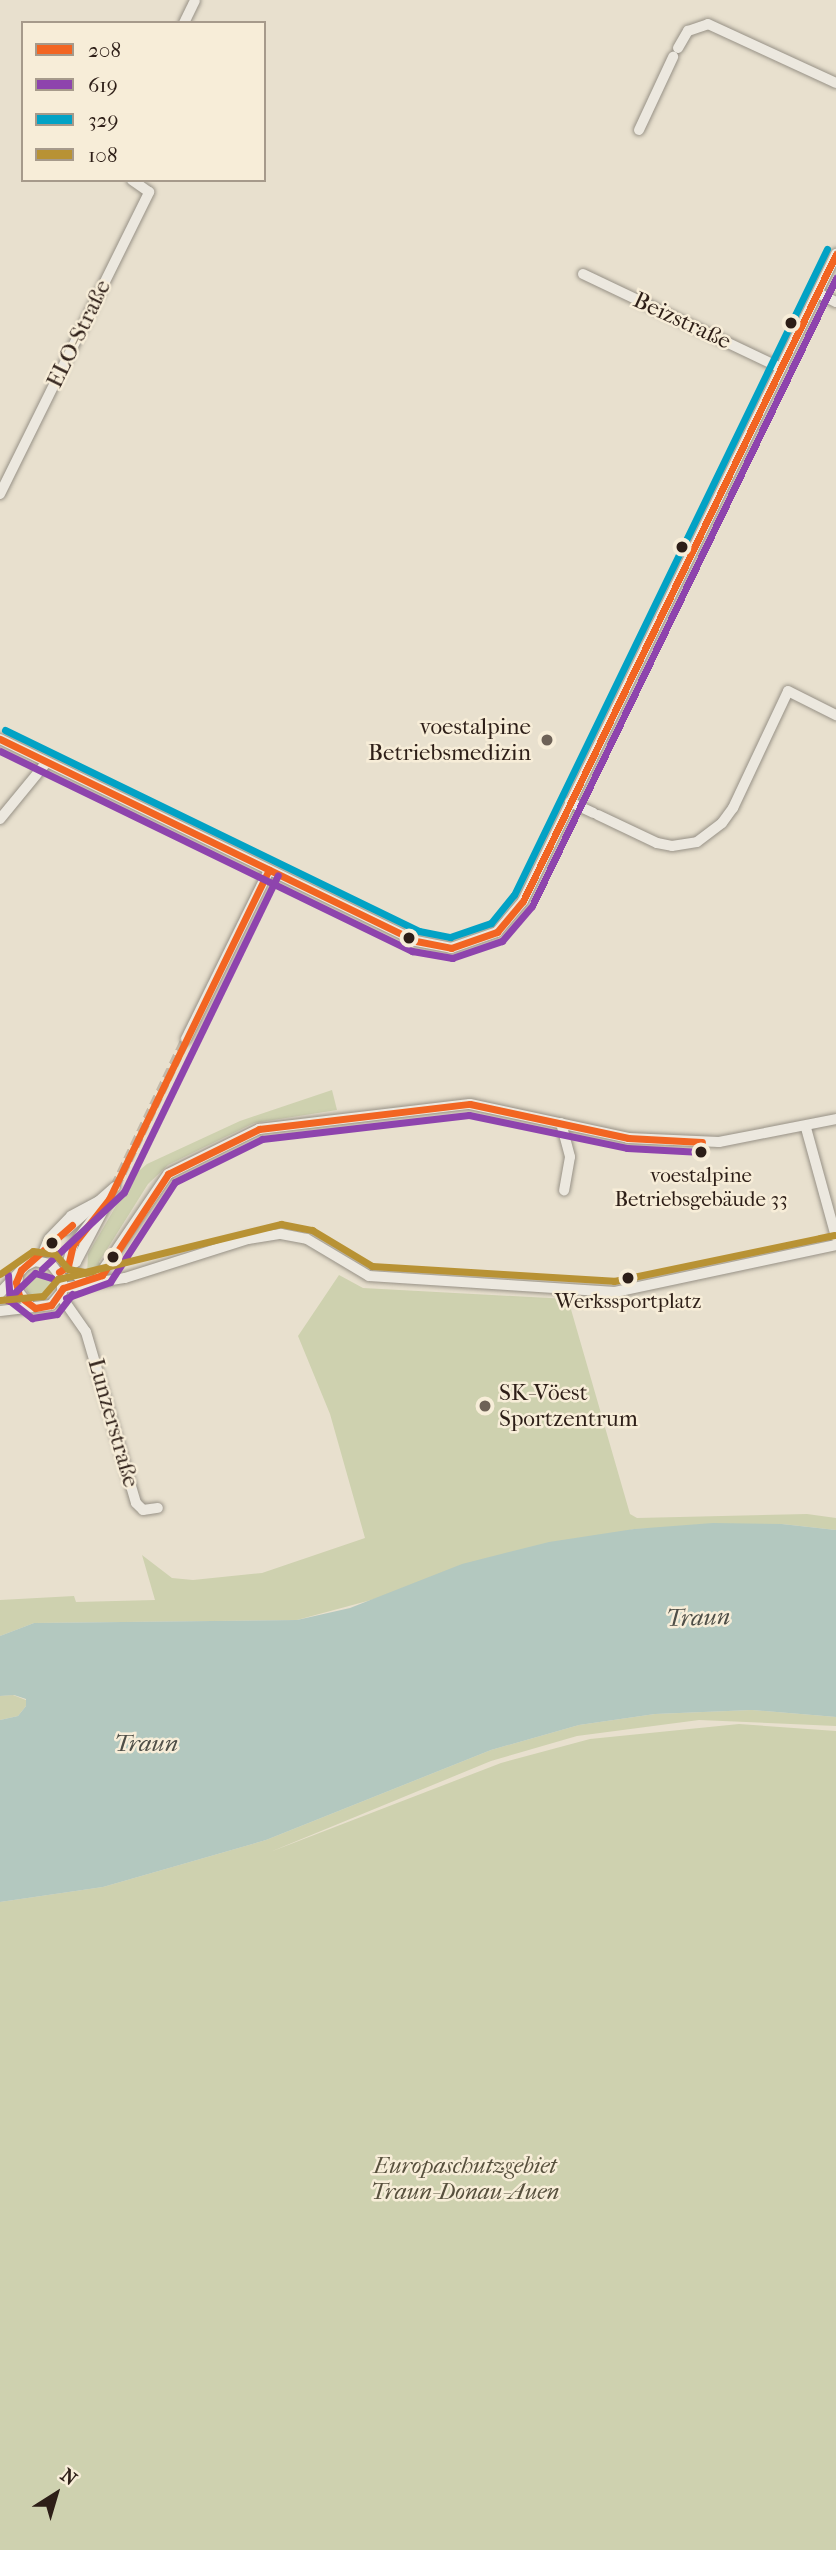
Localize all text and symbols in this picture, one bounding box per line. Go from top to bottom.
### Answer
legend [21,21,266,182]
text: 208 [88,38,121,62]
text: 619 [88,73,118,97]
text: 329 [88,108,118,132]
text: 108 [88,143,118,167]
street label: ELO-Straße [41,276,117,392]
street label: Beizstraße [629,286,735,356]
unlabelled marker [784,316,798,330]
unlabelled marker [675,540,689,554]
place label: voestalpine Betriebsmedizin [368,713,531,767]
marker: voestalpine Betriebsmedizin [537,730,557,750]
unlabelled marker [402,931,416,945]
marker: voestalpine Betriebsgebäude 33 [694,1145,708,1159]
place label: voestalpine Betriebsgebäude 33 [614,1162,788,1212]
unlabelled marker [45,1236,59,1250]
unlabelled marker [106,1250,120,1264]
marker: Werkssportplatz [621,1271,635,1285]
place label: Werkssportplatz [555,1288,701,1314]
street label: Lunzerstraße [81,1355,145,1491]
place label: SK-Vöest Sportzentrum [499,1379,638,1433]
marker: SK-Vöest Sportzentrum [477,1398,493,1414]
water label: Traun [665,1602,731,1634]
water label: Traun [114,1730,178,1758]
park label: Europaschutzgebiet Traun-Donau-Auen [371,2152,559,2206]
north arrow [21,2459,91,2529]
text: N [56,2464,81,2490]

